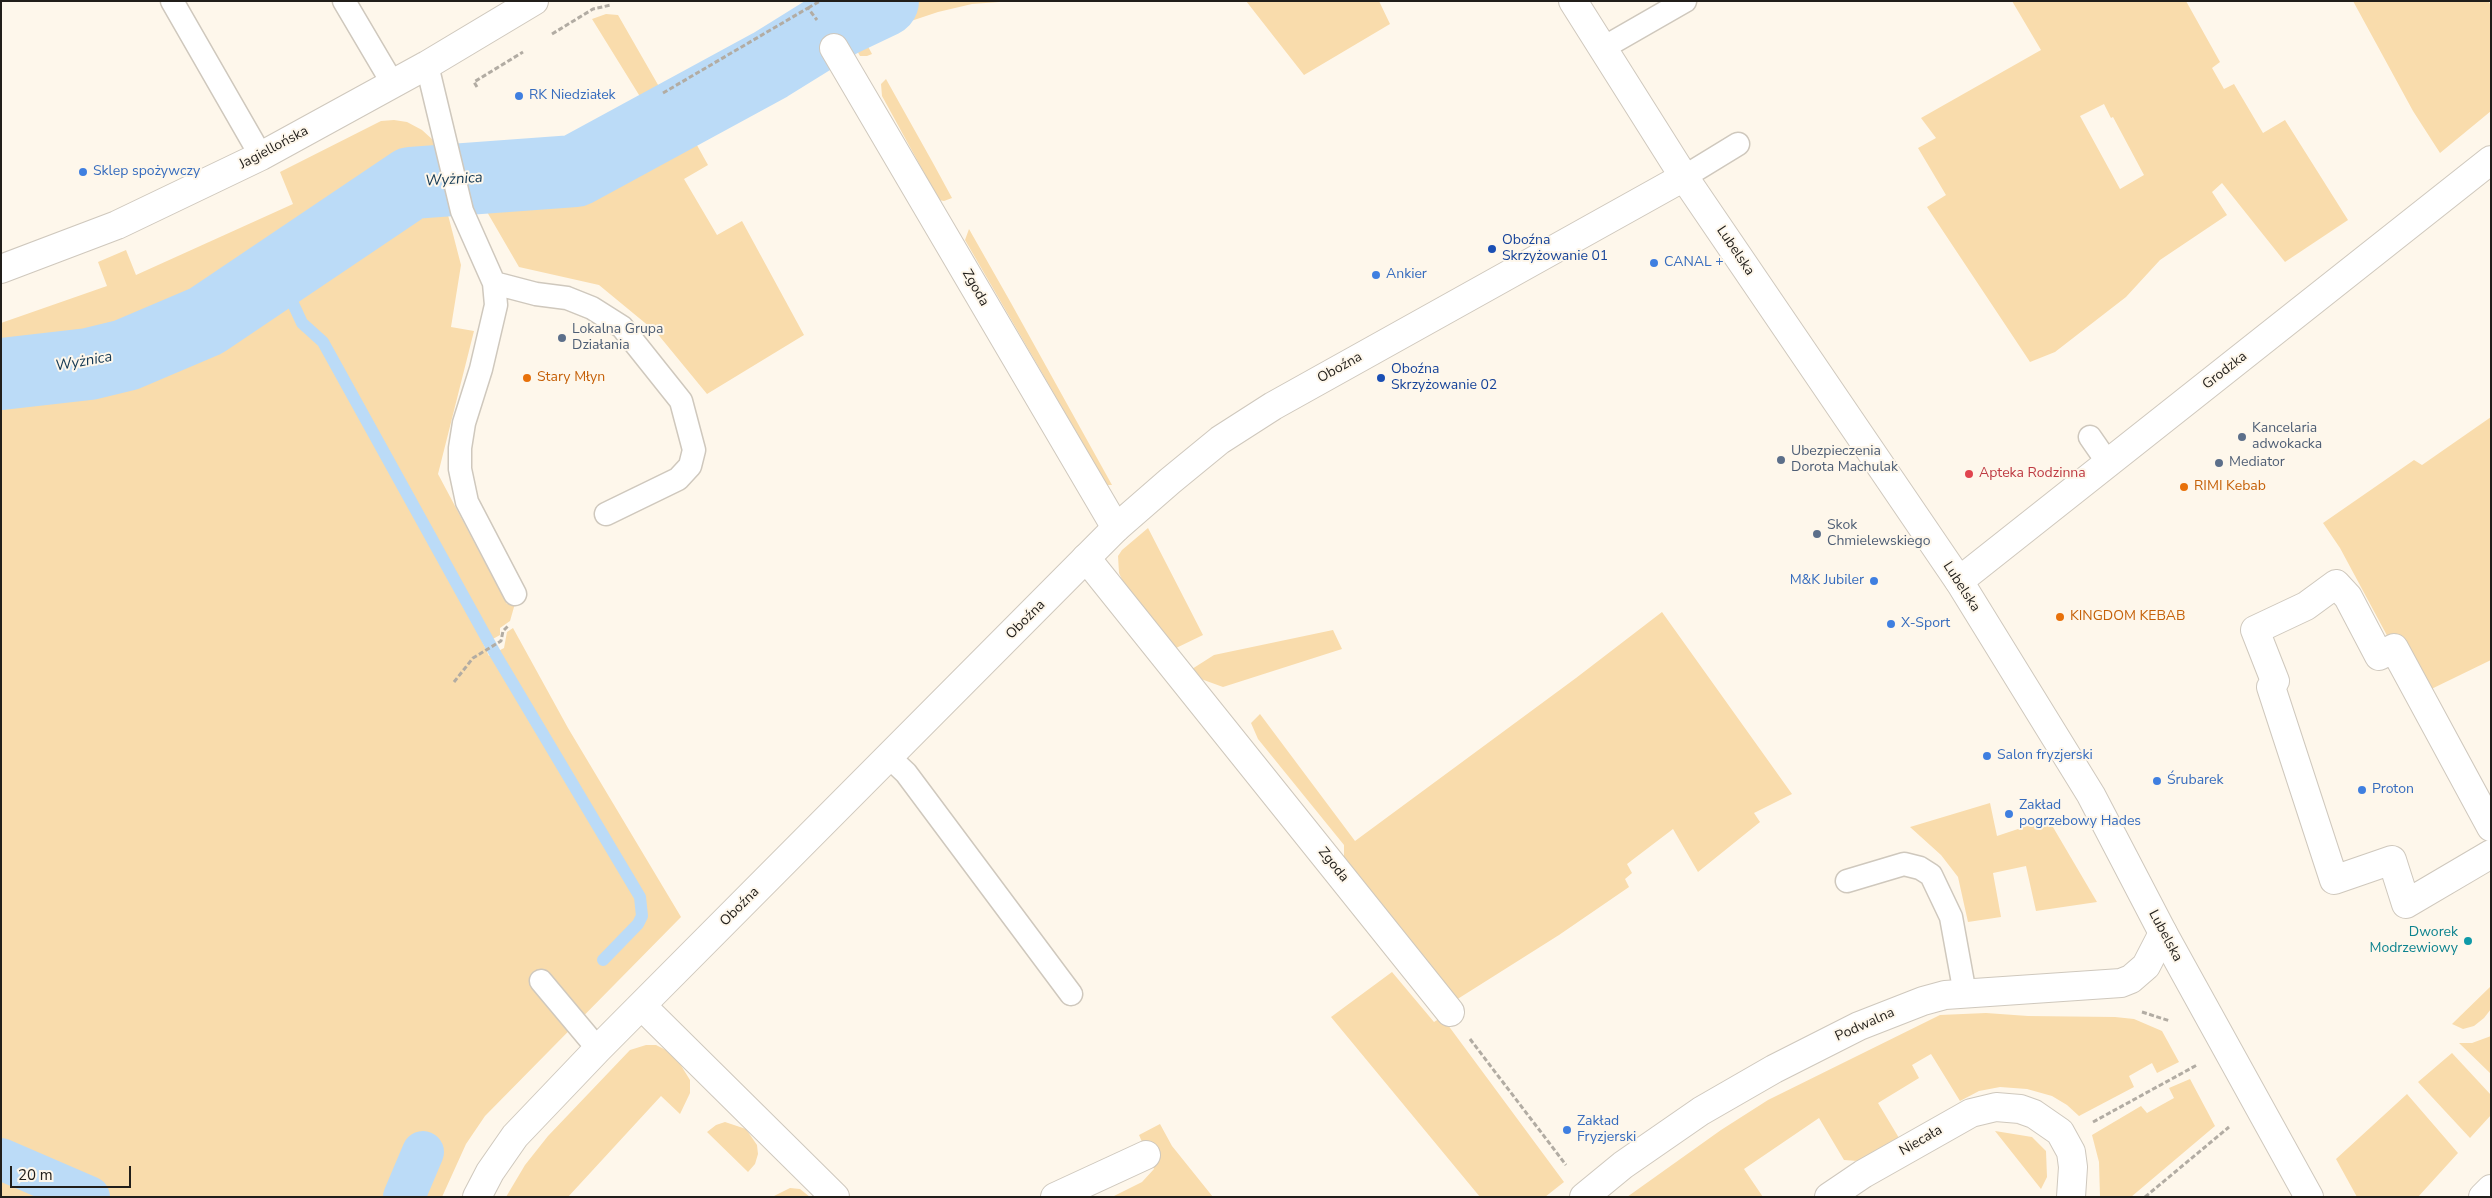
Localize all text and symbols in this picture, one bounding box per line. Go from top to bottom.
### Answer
place label: RK Niedziałek [529,88,616,104]
marker: RK Niedziałek [513,90,525,102]
street label: Jagiellońska [237,123,311,173]
place label: Sklep spożywczy [93,164,200,180]
marker: Sklep spożywczy [77,166,89,178]
water label: Wyżnica [425,169,483,191]
street label: Lubelska [1712,223,1758,279]
place label: Oboźna Skrzyżowanie 01 [1502,233,1608,266]
marker: Oboźna Skrzyżowanie 01 [1486,243,1498,255]
place label: CANAL + [1664,255,1724,271]
marker: CANAL + [1648,257,1660,269]
street label: Zgoda [958,267,992,309]
place label: Ankier [1386,267,1427,283]
marker: Ankier [1370,269,1382,281]
place label: Lokalna Grupa Działania [572,322,663,354]
marker: Lokalna Grupa Działania [556,332,568,344]
water label: Wyżnica [54,348,114,376]
street label: Grodzka [2199,348,2251,394]
street label: Oboźna [1315,349,1365,387]
place label: Oboźna Skrzyżowanie 02 [1391,362,1497,394]
place label: Stary Młyn [537,370,605,386]
marker: Stary Młyn [521,372,533,384]
marker: Oboźna Skrzyżowanie 02 [1375,372,1387,384]
place label: Kancelaria adwokacka [2252,421,2322,454]
marker: Kancelaria adwokacka [2236,431,2248,443]
place label: Ubezpieczenia Dorota Machulak [1791,444,1898,477]
marker: Ubezpieczenia Dorota Machulak [1775,454,1787,466]
place label: Mediator [2229,455,2285,471]
marker: Mediator [2213,457,2225,469]
place label: Apteka Rodzinna [1979,466,2086,482]
marker: Apteka Rodzinna [1963,468,1975,480]
place label: RIMI Kebab [2194,479,2266,495]
marker: RIMI Kebab [2178,481,2190,493]
place label: Skok Chmielewskiego [1827,518,1931,550]
marker: Skok Chmielewskiego [1811,528,1823,540]
street label: Lubelska [1939,559,1983,615]
place label: M&K Jubiler [1790,573,1864,589]
marker: M&K Jubiler [1868,575,1880,587]
street label: Oboźna [1003,597,1049,643]
place label: KINGDOM KEBAB [2070,609,2185,625]
marker: KINGDOM KEBAB [2054,611,2066,623]
place label: X-Sport [1901,616,1950,632]
marker: X-Sport [1885,618,1897,630]
place label: Salon fryzjerski [1997,748,2093,764]
marker: Salon fryzjerski [1981,750,1993,762]
place label: Śrubarek [2167,773,2223,789]
marker: Śrubarek [2151,775,2163,787]
place label: Proton [2372,782,2414,798]
marker: Proton [2356,784,2368,796]
place label: Zakład pogrzebowy Hades [2019,798,2141,830]
marker: Zakład pogrzebowy Hades [2003,808,2015,820]
street label: Zgoda [1314,844,1352,886]
street label: Oboźna [717,884,763,930]
street label: Lubelska [2144,907,2186,965]
place label: Dworek Modrzewiowy [2369,925,2458,958]
marker: Dworek Modrzewiowy [2462,935,2474,947]
street label: Podwalna [1833,1005,1897,1045]
place label: Zakład Fryzjerski [1577,1114,1636,1146]
street label: Niecała [1897,1122,1945,1160]
marker: Zakład Fryzjerski [1561,1124,1573,1136]
scale bar [12,1156,134,1188]
text: 20 m [18,1165,53,1185]

